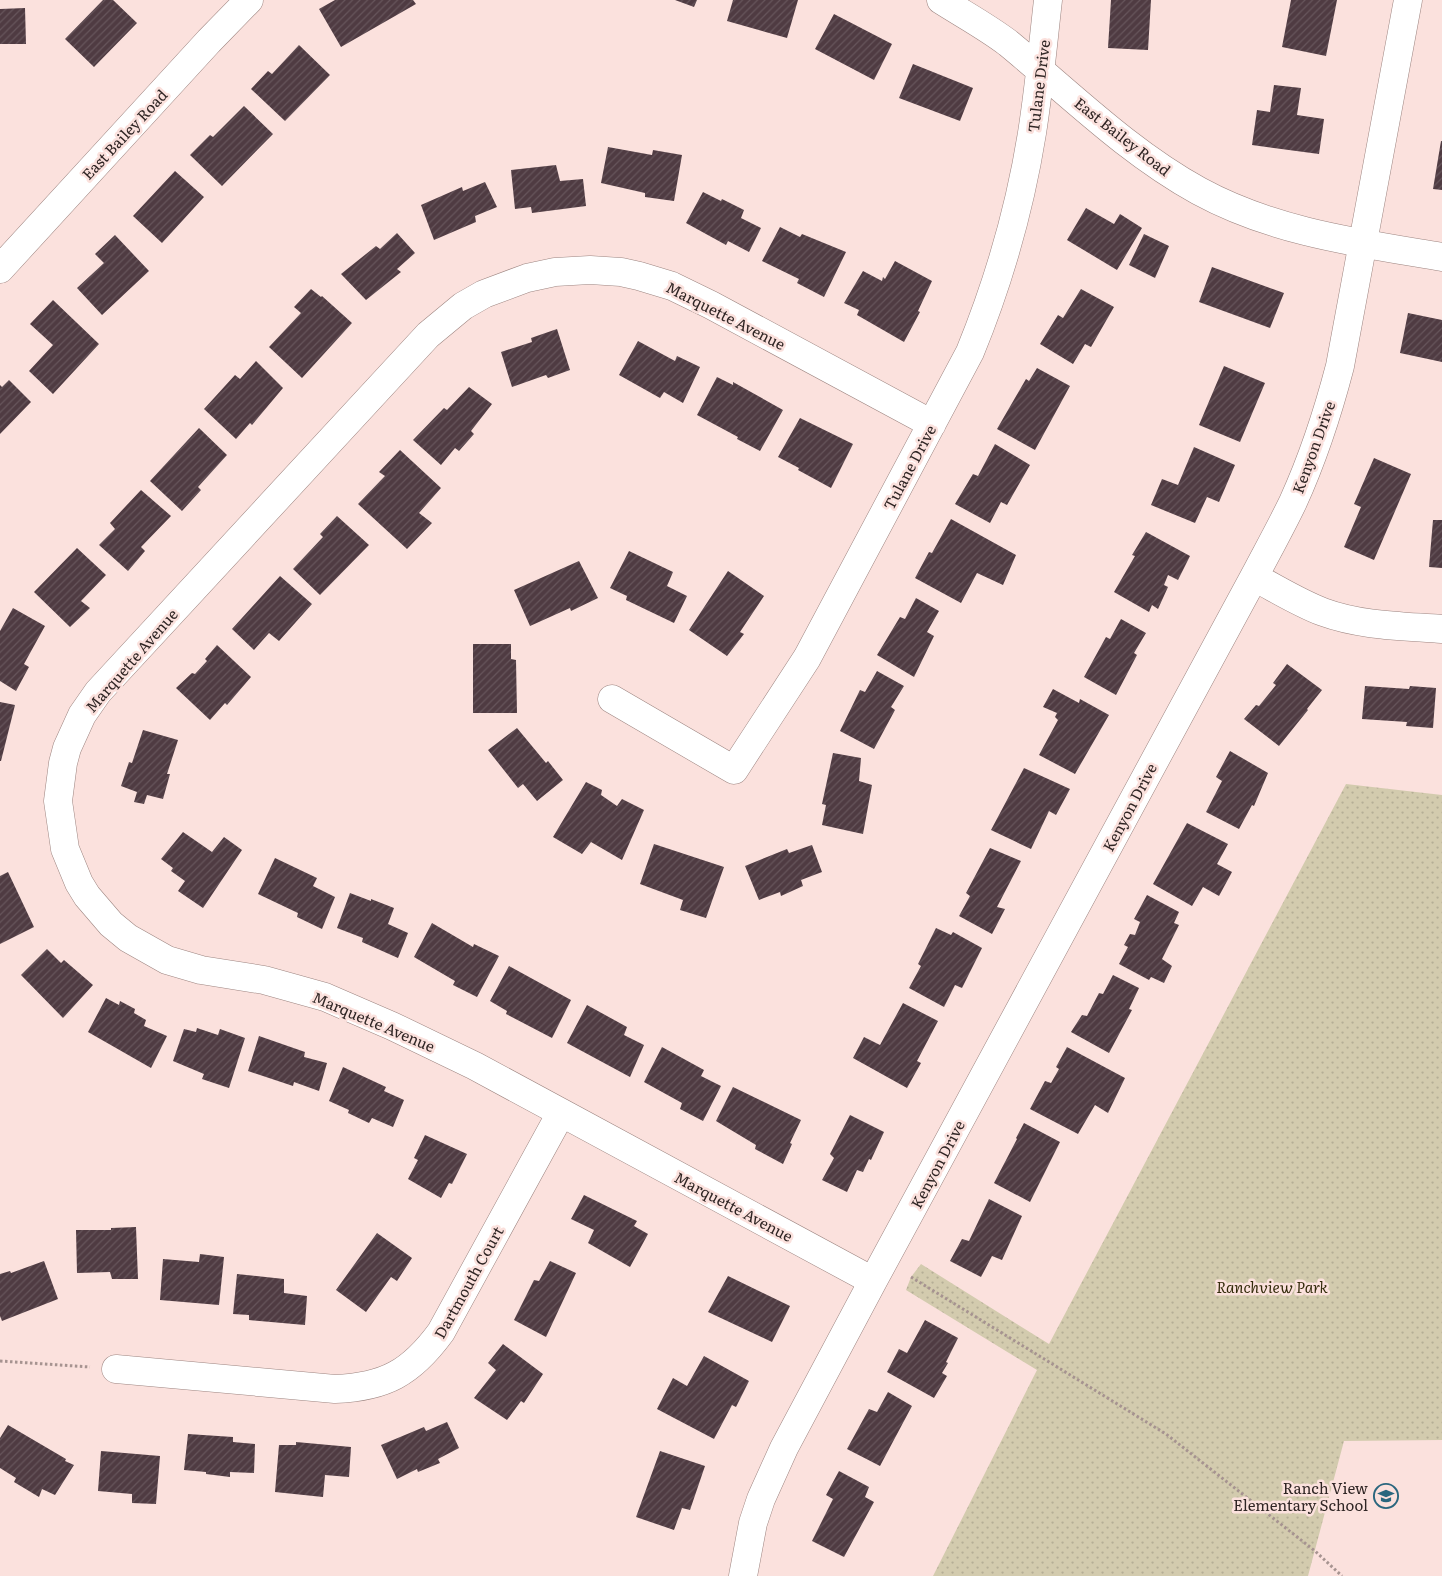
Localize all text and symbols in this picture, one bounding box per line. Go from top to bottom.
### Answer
street label: Tulane Drive [1021,38,1055,134]
street label: East Bailey Road [76,84,172,184]
street label: East Bailey Road [1070,91,1176,181]
street label: Marquette Avenue [662,275,790,355]
street label: Kenyon Drive [1286,397,1340,497]
street label: Tulane Drive [877,420,941,514]
street label: Marquette Avenue [79,603,183,717]
street label: Kenyon Drive [1096,759,1162,855]
street label: Marquette Avenue [309,985,439,1057]
street label: Kenyon Drive [904,1116,970,1212]
street label: Marquette Avenue [671,1165,797,1247]
street label: Dartmouth Court [428,1222,508,1342]
park label: Ranchview Park [1216,1275,1329,1298]
place label: Ranch View Elementary School [1233,1476,1368,1516]
school or university icon: Ranch View Elementary School [1373,1483,1399,1509]

